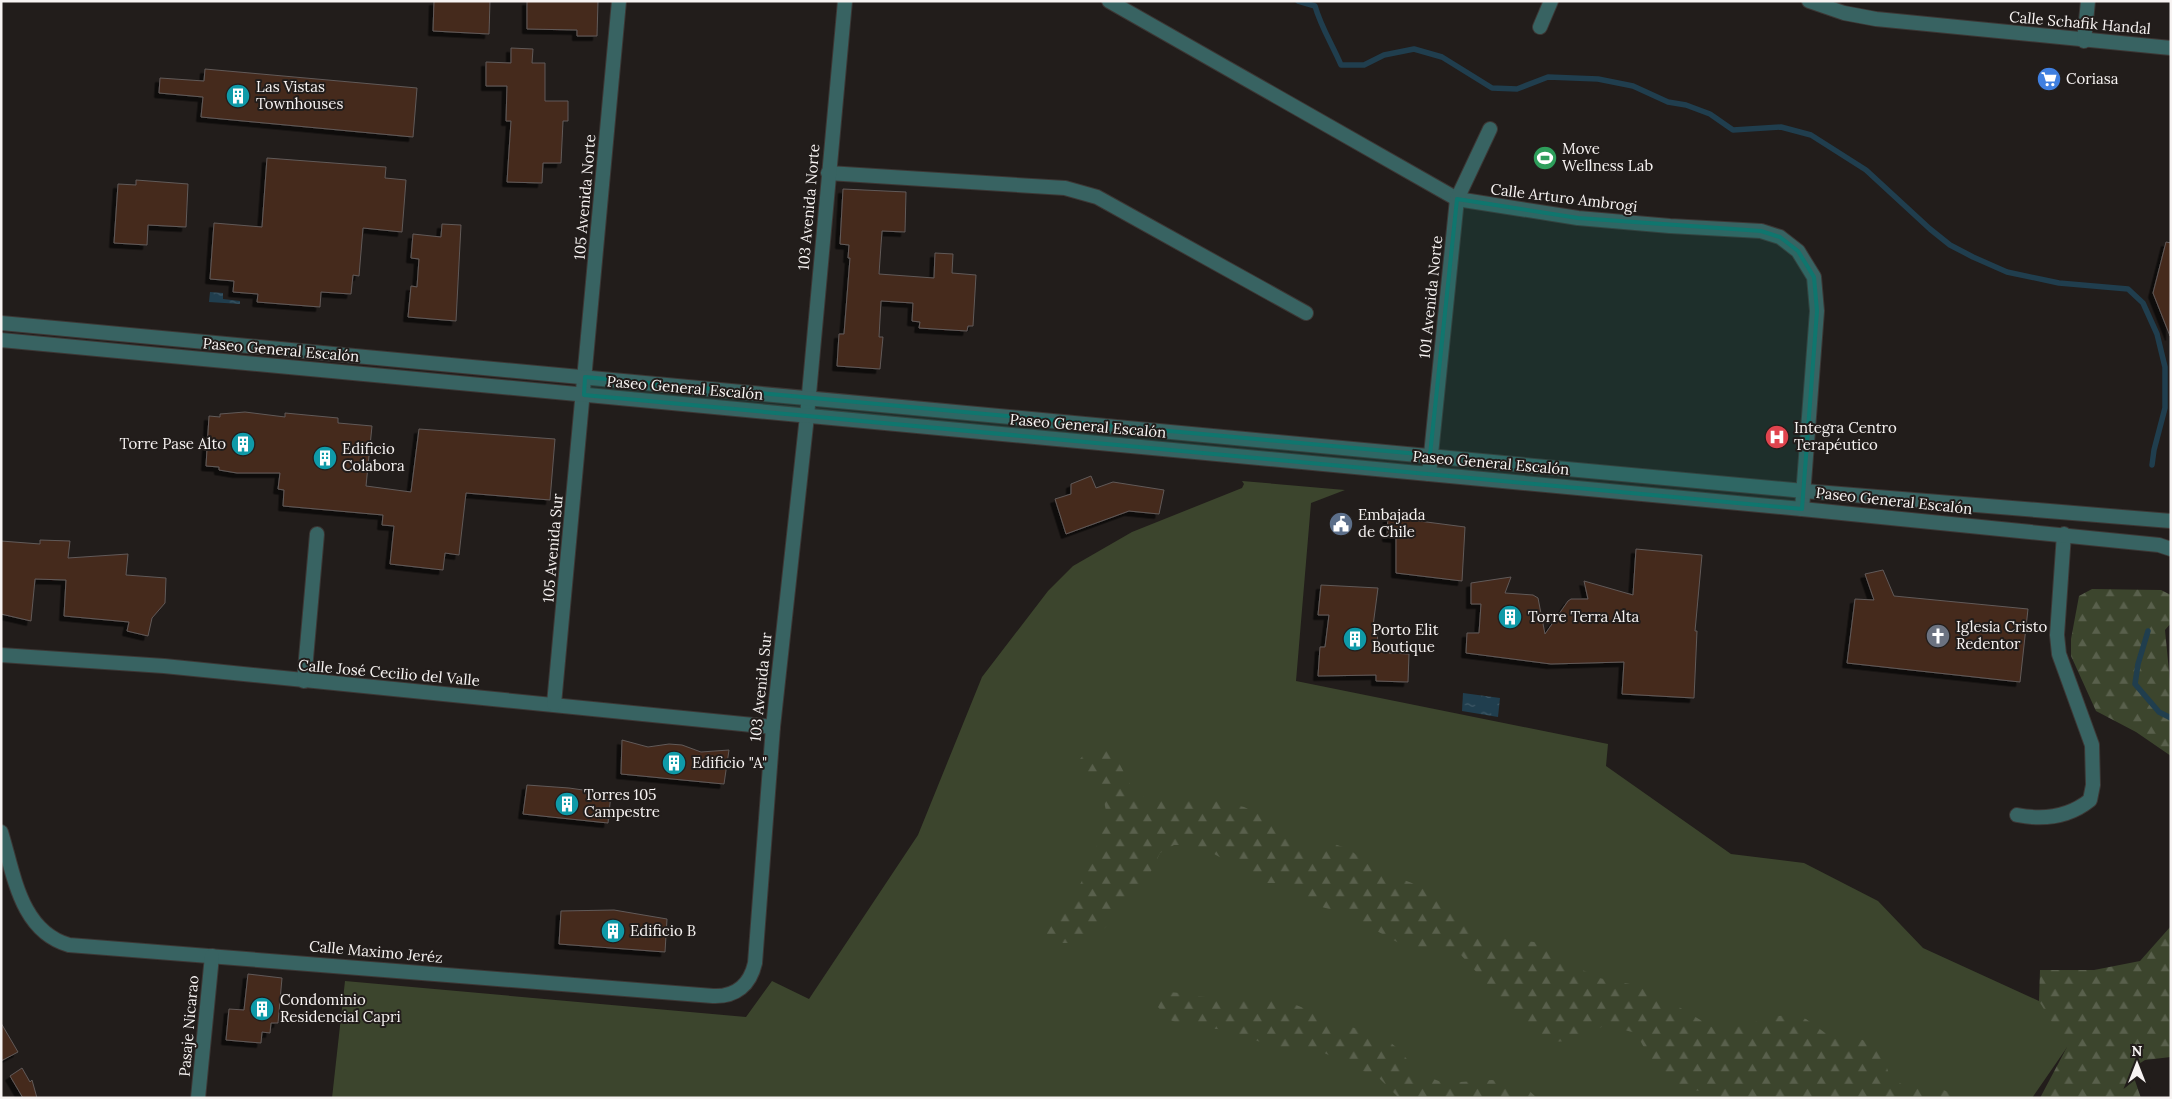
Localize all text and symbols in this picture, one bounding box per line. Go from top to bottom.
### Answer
street label: Calle Schafik Handal [2008,7,2152,38]
supermarket icon: Coriasa [2036,66,2062,92]
place label: Coriasa [2066,69,2119,88]
place label: Las Vistas Townhouses [256,77,343,113]
building icon: Las Vistas Townhouses [225,83,251,109]
street label: 105 Avenida Norte [570,133,599,261]
place label: Move Wellness Lab [1562,139,1653,175]
street label: 103 Avenida Norte [794,143,823,271]
sports icon: Move Wellness Lab [1532,145,1558,171]
street label: Calle Arturo Ambrogi [1490,179,1639,216]
street label: 101 Avenida Norte [1415,235,1446,359]
street label: Paseo General Escalón [202,333,360,366]
street label: Paseo General Escalón [606,371,764,404]
street label: Paseo General Escalón [1009,409,1167,442]
place label: Integra Centro Terapéutico [1794,418,1897,454]
hospital icon: Integra Centro Terapéutico [1764,424,1790,450]
building icon: Torre Pase Alto [230,431,256,457]
place label: Torre Pase Alto [120,434,226,453]
place label: Edificio Colabora [342,439,405,475]
building icon: Edificio Colabora [312,445,338,471]
street label: Paseo General Escalón [1412,446,1570,479]
street label: Paseo General Escalón [1815,483,1973,518]
street label: 105 Avenida Sur [538,492,567,603]
place label: Embajada de Chile [1358,505,1426,541]
public building icon: Embajada de Chile [1328,511,1354,537]
building icon: Torre Terra Alta [1497,604,1523,630]
place label: Torre Terra Alta [1528,607,1639,626]
place label: Iglesia Cristo Redentor [1956,617,2047,653]
place label: Porto Elit Boutique [1372,620,1439,656]
church icon: Iglesia Cristo Redentor [1925,623,1951,649]
building icon: Porto Elit Boutique [1342,626,1368,652]
street label: 103 Avenida Sur [745,631,776,742]
street label: Calle José Cecilio del Valle [297,655,481,690]
building icon: Edificio "A" [661,750,687,776]
place label: Edificio "A" [692,753,767,772]
place label: Torres 105 Campestre [584,785,660,821]
building icon: Torres 105 Campestre [554,791,580,817]
building icon: Edificio B [600,918,626,944]
place label: Edificio B [630,921,696,940]
street label: Calle Maximo Jeréz [308,936,444,967]
street label: Pasaje Nicarao [175,974,202,1077]
place label: Condominio Residencial Capri [280,990,401,1026]
building icon: Condominio Residencial Capri [249,996,275,1022]
north arrow [2112,1039,2162,1089]
text: N [2132,1042,2143,1060]

